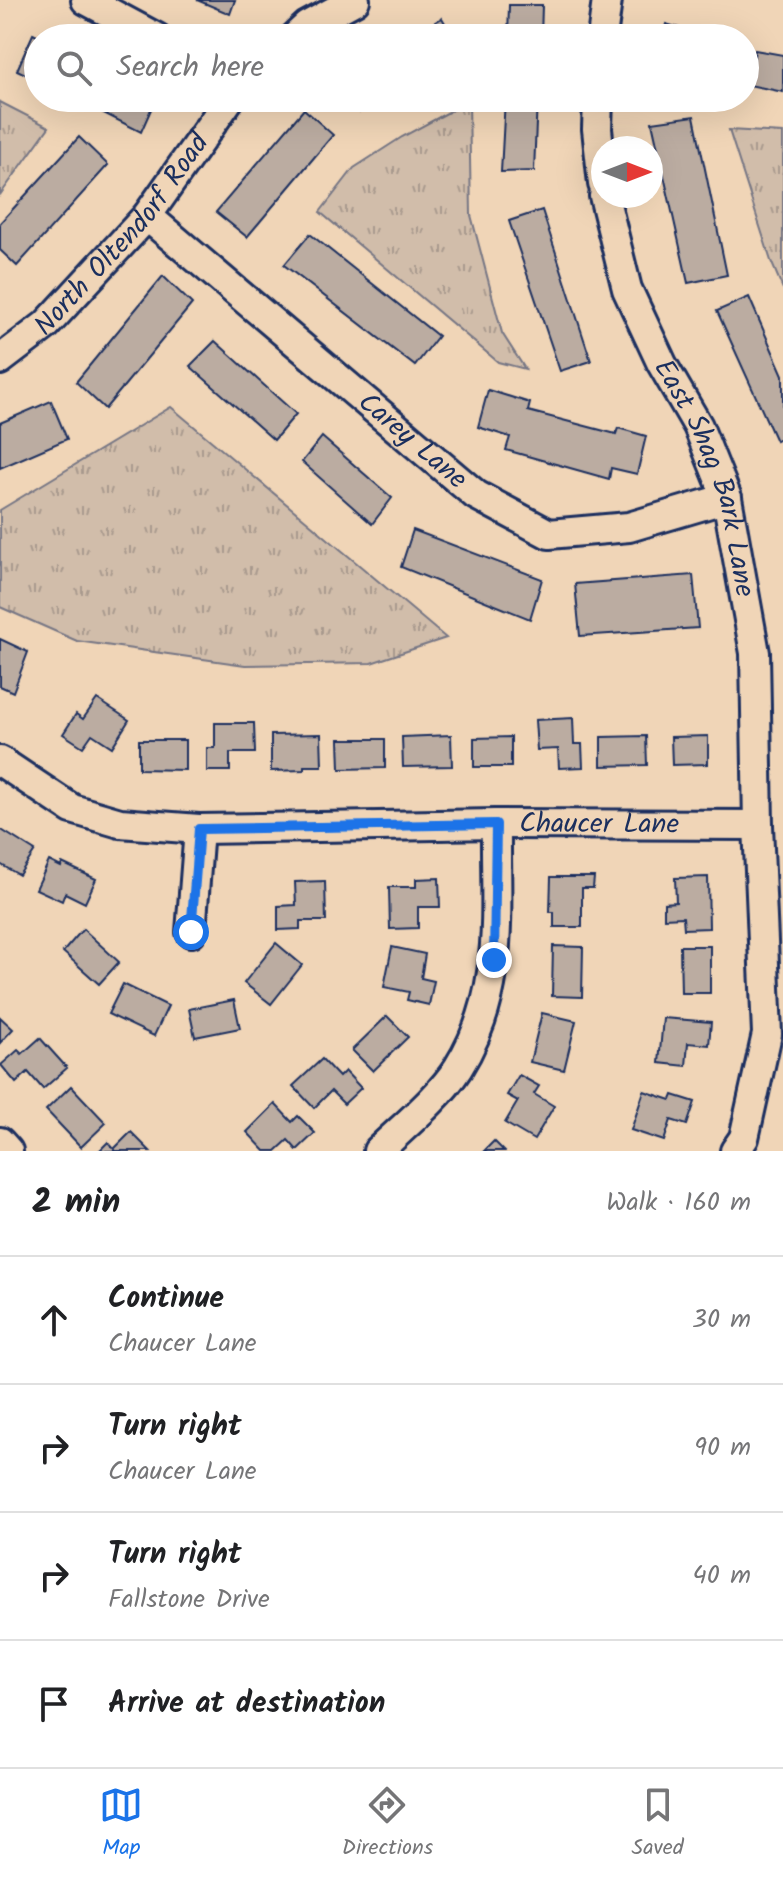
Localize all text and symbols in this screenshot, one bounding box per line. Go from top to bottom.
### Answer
search box [24,24,759,112]
text: Search here [116,44,264,92]
icon: search [52,46,96,90]
street label: North Oltendorf Road [23,123,222,347]
north arrow [591,136,663,208]
street label: East Shag Bark Lane [641,351,767,601]
street label: Carey Lane [347,381,478,501]
street label: Chaucer Lane [519,802,680,847]
route start [173,914,209,950]
route end [476,942,512,978]
text: 2 min [32,1176,120,1230]
text: Walk · 160 m [606,1182,751,1224]
text: Continue [108,1275,224,1323]
icon: ahead [32,1298,76,1342]
text: 30 m [692,1299,751,1341]
text: Chaucer Lane [108,1323,256,1365]
text: Turn right [108,1403,241,1451]
icon: right [32,1426,76,1470]
text: 90 m [694,1427,751,1469]
text: Chaucer Lane [108,1451,256,1493]
text: Turn right [108,1531,241,1579]
icon: right [32,1554,76,1598]
text: 40 m [693,1555,751,1597]
text: Fallstone Drive [108,1579,270,1621]
text: Arrive at destination [108,1680,385,1728]
icon: arrive [32,1682,76,1726]
tab: Map [99,1783,143,1866]
tab: Directions [342,1783,433,1866]
tab: Saved [632,1783,684,1866]

